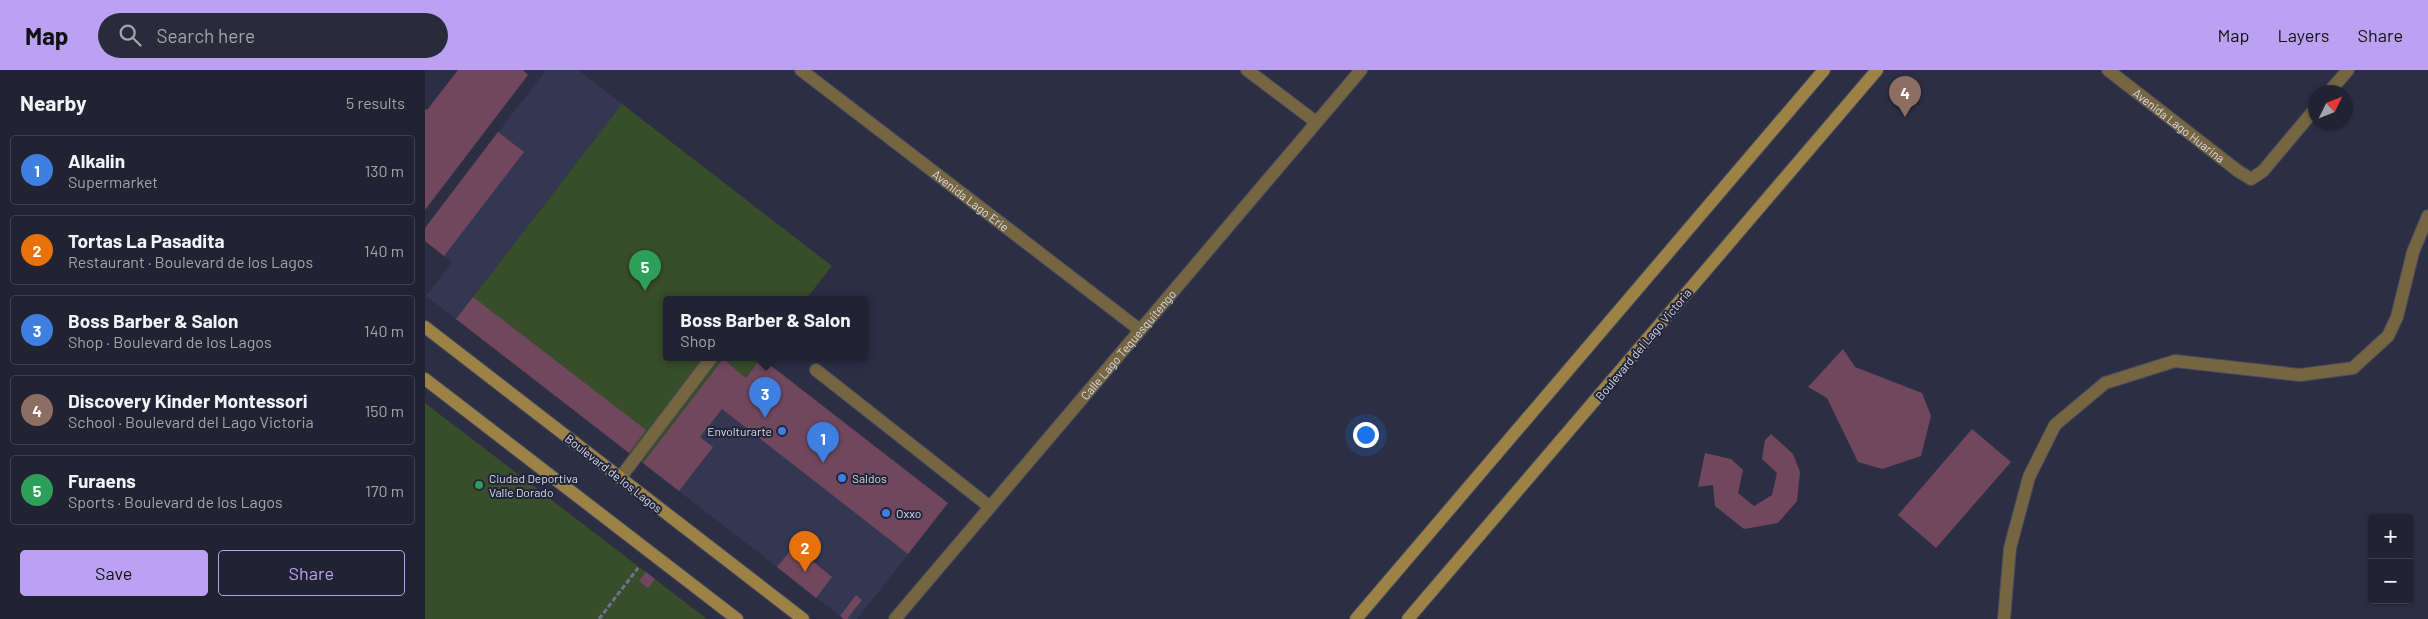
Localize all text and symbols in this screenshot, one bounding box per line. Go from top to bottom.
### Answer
search box [98,13,448,58]
text: Map [25,21,68,50]
icon: search [116,21,144,49]
text: Search here [156,24,255,47]
text: Map [2217,24,2249,46]
text: Layers [2277,24,2330,46]
text: Share [2358,24,2403,46]
pin: 4 [1889,76,1921,117]
street label: Avenida Lago Huarina [2130,85,2228,165]
north arrow [2308,85,2353,130]
text: Nearby [20,90,86,115]
text: 5 results [346,93,405,112]
text: Alkalin [68,149,125,172]
text: 1 [34,161,40,180]
text: 130 m [365,161,404,180]
street label: Avenida Lago Erie [930,166,1012,234]
text: Supermarket [68,172,158,191]
text: Tortas La Pasadita [68,229,224,252]
text: 2 [33,241,41,260]
text: 140 m [364,241,404,260]
pin: 5 [629,250,661,291]
text: Restaurant · Boulevard de los Lagos [68,252,313,271]
street label: Boulevard del Lago Victoria [1592,285,1694,403]
street label: Calle Lago Tequesquitengo [1077,287,1179,402]
popup [663,296,868,361]
text: Boss Barber & Salon [680,308,851,331]
text: Boss Barber & Salon [68,309,238,332]
text: 3 [33,321,41,340]
text: 140 m [364,321,404,340]
text: Shop [680,331,716,350]
text: Shop · Boulevard de los Lagos [68,332,272,351]
pin: 3 [749,377,781,418]
text: Discovery Kinder Montessori [68,389,308,412]
text: 4 [32,401,42,420]
text: 150 m [365,401,404,420]
text: School · Boulevard del Lago Victoria [68,412,314,431]
pin: 1 [807,422,839,463]
your location [1353,422,1379,448]
place label: Envolturarte [707,424,772,438]
marker: Envolturarte [776,425,788,437]
street label: Boulevard de los Lagos [563,431,665,515]
text: Furaens [68,469,136,492]
place label: Ciudad Deportiva Valle Dorado [489,471,578,499]
place label: Saldos [852,471,887,485]
marker: Saldos [836,472,848,484]
marker: Ciudad Deportiva Valle Dorado [473,479,485,491]
text: 5 [33,481,41,500]
text: 170 m [365,481,404,500]
text: Sports · Boulevard de los Lagos [68,492,283,511]
place label: Oxxo [896,506,921,520]
marker: Oxxo [880,507,892,519]
map controls [2368,514,2413,604]
button: + [2368,514,2413,559]
pin: 2 [789,531,821,572]
button: Save [20,550,208,596]
button: Share [218,550,405,596]
button: − [2368,559,2413,604]

